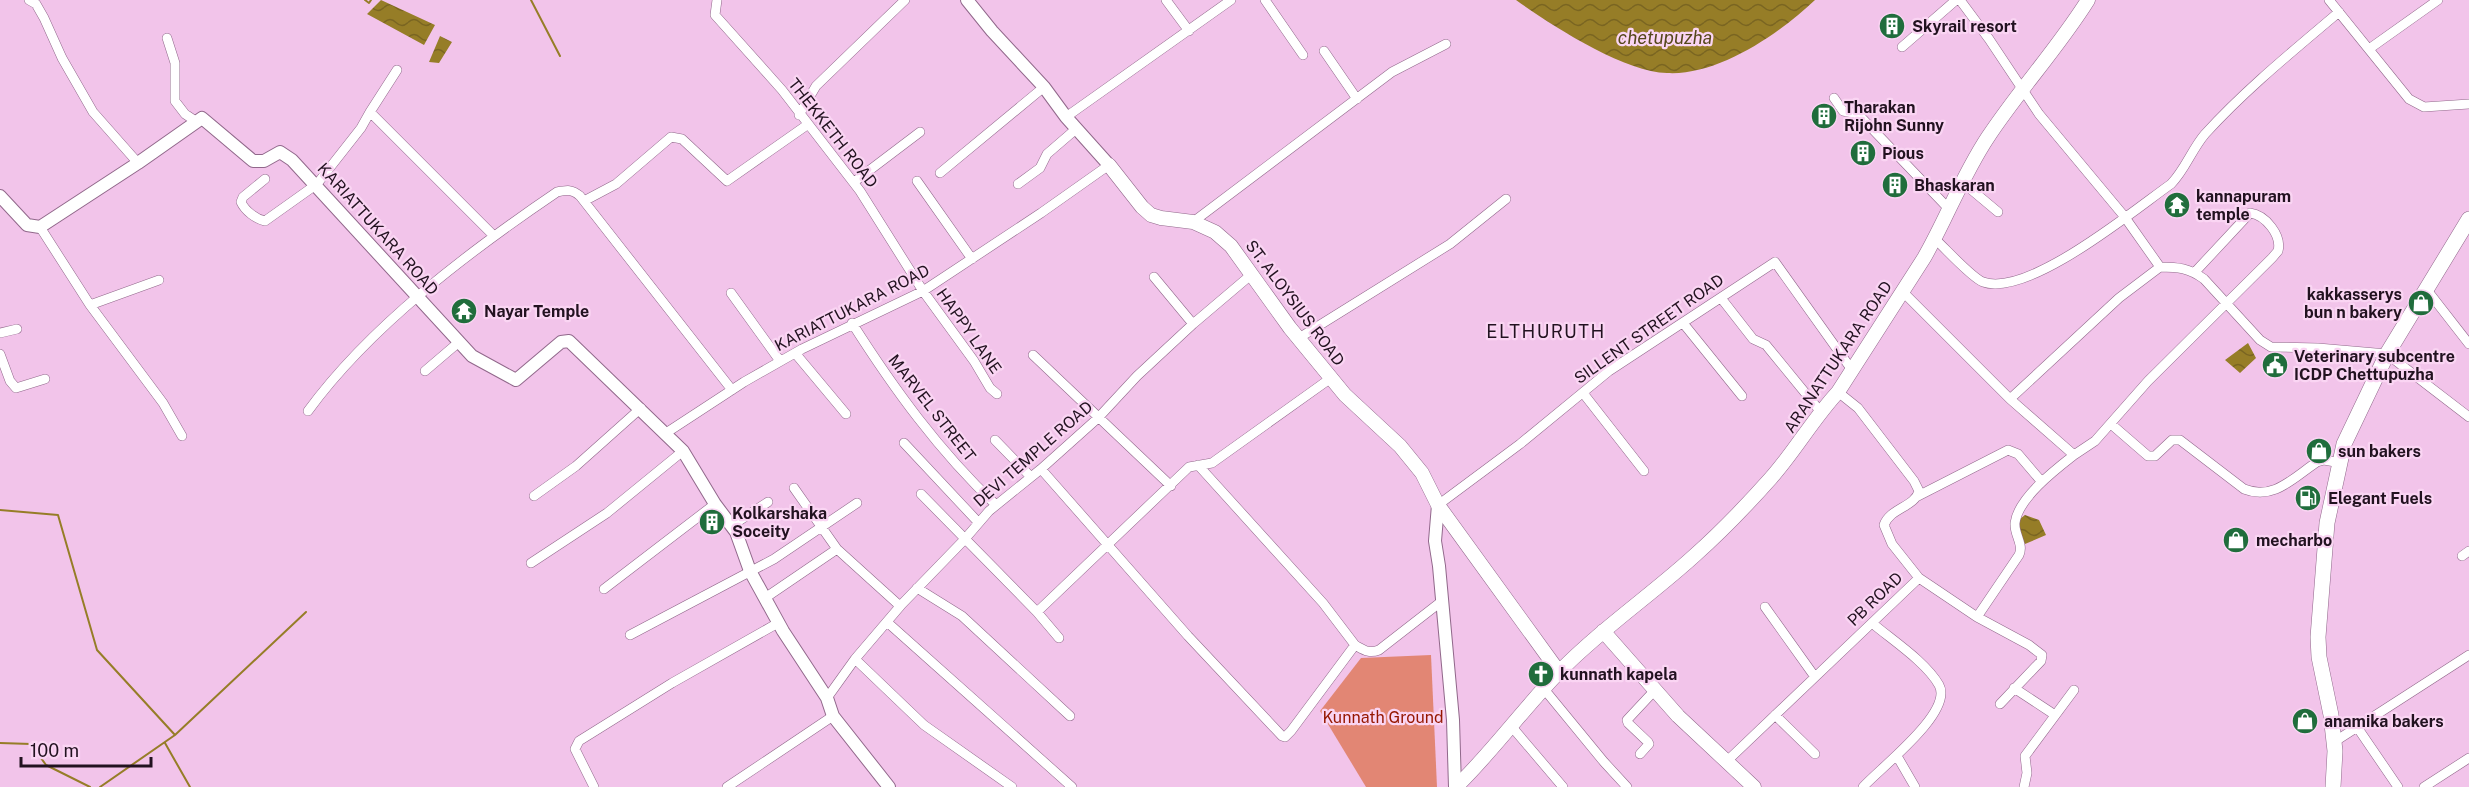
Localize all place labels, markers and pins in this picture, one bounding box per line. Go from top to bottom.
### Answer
building icon: Skyrail resort [1877,11,1907,41]
place label: Skyrail resort [1912,17,2017,36]
place label: Tharakan Rijohn Sunny [1844,98,1944,135]
building icon: Tharakan Rijohn Sunny [1809,101,1839,131]
building icon: Pious [1848,138,1878,168]
place label: Pious [1882,144,1924,163]
building icon: Bhaskaran [1880,170,1910,200]
place label: Bhaskaran [1914,176,1995,195]
place label: kannapuram temple [2196,187,2291,224]
temple icon: kannapuram temple [2162,190,2192,220]
place label: kakkasserys bun n bakery [2304,285,2402,322]
shop icon: kakkasserys bun n bakery [2406,288,2436,318]
temple icon: Nayar Temple [449,296,479,326]
place label: Nayar Temple [484,302,589,321]
place label: Veterinary subcentre ICDP Chettupuzha [2294,347,2455,384]
public building icon: Veterinary subcentre ICDP Chettupuzha [2260,350,2290,380]
shop icon: sun bakers [2304,436,2334,466]
place label: sun bakers [2338,442,2421,461]
fuel station icon: Elegant Fuels [2293,483,2323,513]
place label: Elegant Fuels [2328,489,2432,508]
place label: Kolkarshaka Soceity [732,504,827,541]
building icon: Kolkarshaka Soceity [697,507,727,537]
shop icon: mecharbo [2221,525,2251,555]
place label: mecharbo [2256,531,2332,550]
church icon: kunnath kapela [1526,659,1556,689]
place label: kunnath kapela [1560,665,1677,684]
shop icon: anamika bakers [2290,706,2320,736]
place label: anamika bakers [2324,712,2444,731]

